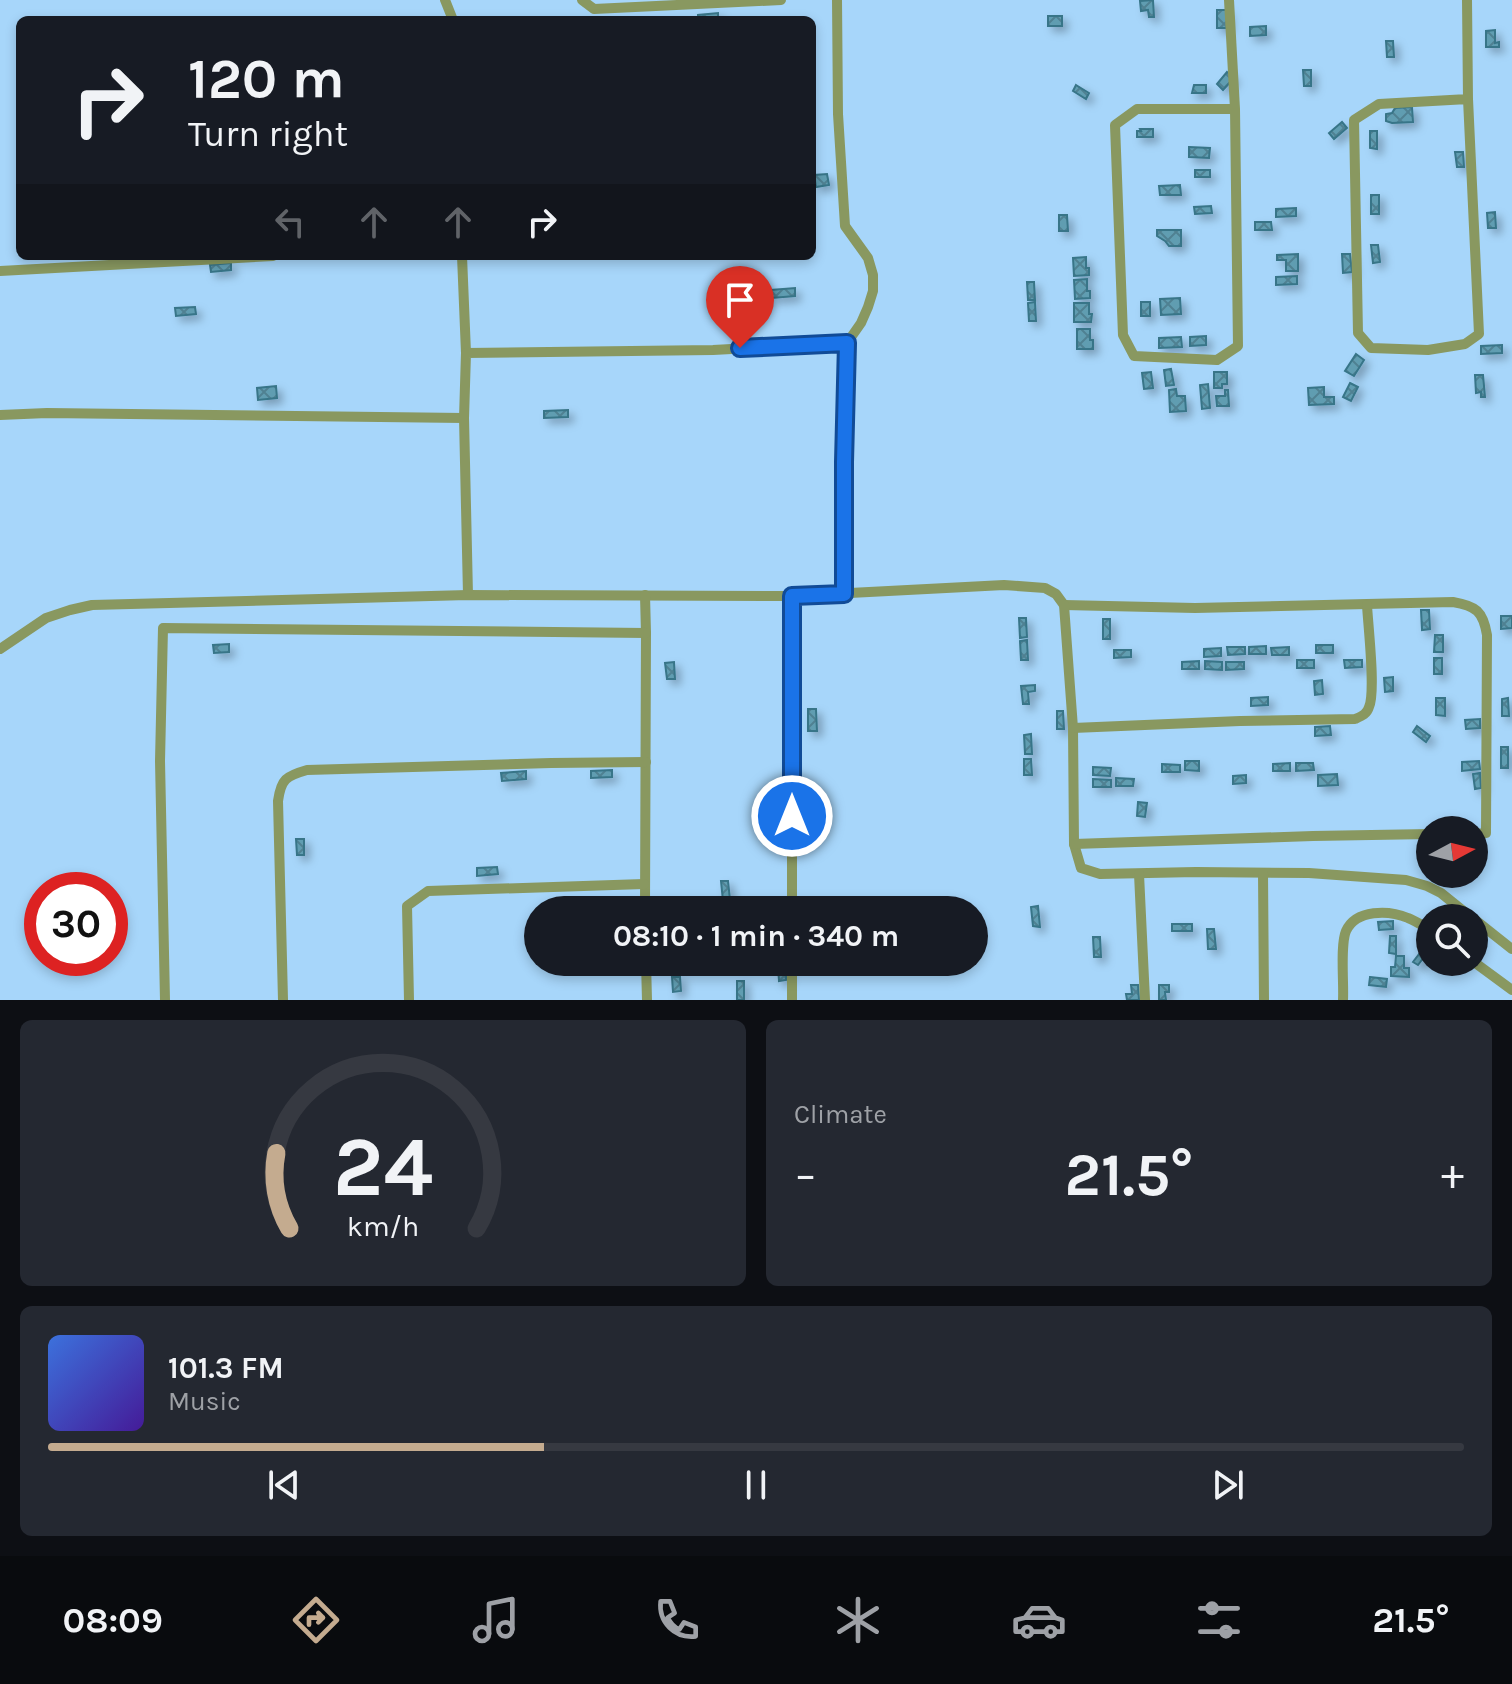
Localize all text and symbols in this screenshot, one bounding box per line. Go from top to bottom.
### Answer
text: 120 m [188,46,345,111]
icon: right [56,48,160,152]
text: Turn right [188,113,348,155]
icon: left [268,200,312,244]
icon: ahead [352,200,396,244]
icon: ahead [436,200,480,244]
icon: right [520,200,564,244]
pin [706,266,774,348]
icon: arrive [718,278,762,322]
position arrow [750,774,834,858]
north arrow [1416,816,1488,888]
map controls [1416,816,1488,976]
speed limit sign: 30 [24,872,128,976]
button: search [1416,904,1488,976]
text: 08:10 · 1 min · 340 m [613,918,899,954]
text: Climate [794,1099,887,1130]
text: 24 [333,1119,433,1216]
text: 21.5° [1065,1140,1193,1210]
text: − [794,1149,817,1200]
text: + [1441,1149,1464,1200]
text: km/h [347,1210,419,1243]
text: 101.3 FM [168,1350,284,1386]
text: Music [168,1386,241,1417]
icon: previous [262,1463,306,1507]
icon: pause [734,1463,778,1507]
icon: next [1206,1463,1250,1507]
icon: directions [288,1592,344,1648]
icon: music [468,1592,524,1648]
icon: phone [649,1592,705,1648]
icon: climate [830,1592,886,1648]
icon: car [1011,1592,1067,1648]
icon: filters [1191,1592,1247,1648]
text: 08:09 [62,1599,163,1641]
text: 21.5° [1372,1599,1450,1641]

